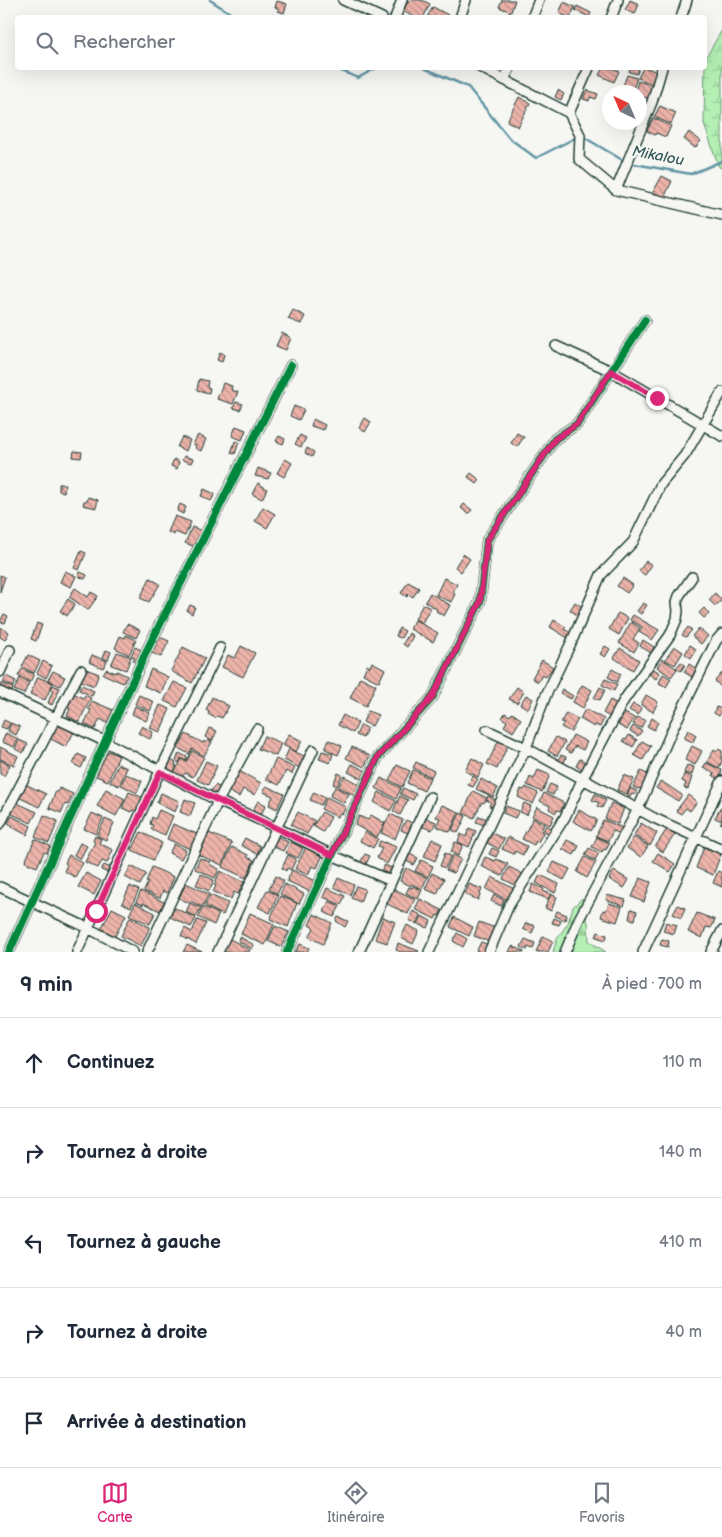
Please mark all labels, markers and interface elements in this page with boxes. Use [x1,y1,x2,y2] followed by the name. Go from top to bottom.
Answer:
[15,15,707,70] search box
[33,29,61,57] icon: search
[73,31,175,54] text: Rechercher
[602,85,647,130] north arrow
[630,142,686,170] water label: Mikalou
[646,387,669,410] route end
[85,900,108,923] route start
[20,972,73,997] text: 9 min
[602,975,702,994] text: À pied · 700 m
[20,1049,48,1077] icon: ahead
[67,1051,154,1074] text: Continuez
[663,1053,702,1072] text: 110 m
[20,1139,48,1167] icon: right
[67,1141,208,1164] text: Tournez à droite
[659,1143,702,1162] text: 140 m
[20,1229,48,1257] icon: left
[67,1231,221,1254] text: Tournez à gauche
[659,1233,702,1252] text: 410 m
[20,1319,48,1347] icon: right
[67,1321,208,1344] text: Tournez à droite
[665,1323,702,1342] text: 40 m
[20,1409,48,1437] icon: arrive
[67,1411,246,1434] text: Arrivée à destination
[97,1479,133,1526] tab: Carte
[327,1479,384,1526] tab: Itinéraire
[579,1479,625,1526] tab: Favoris

